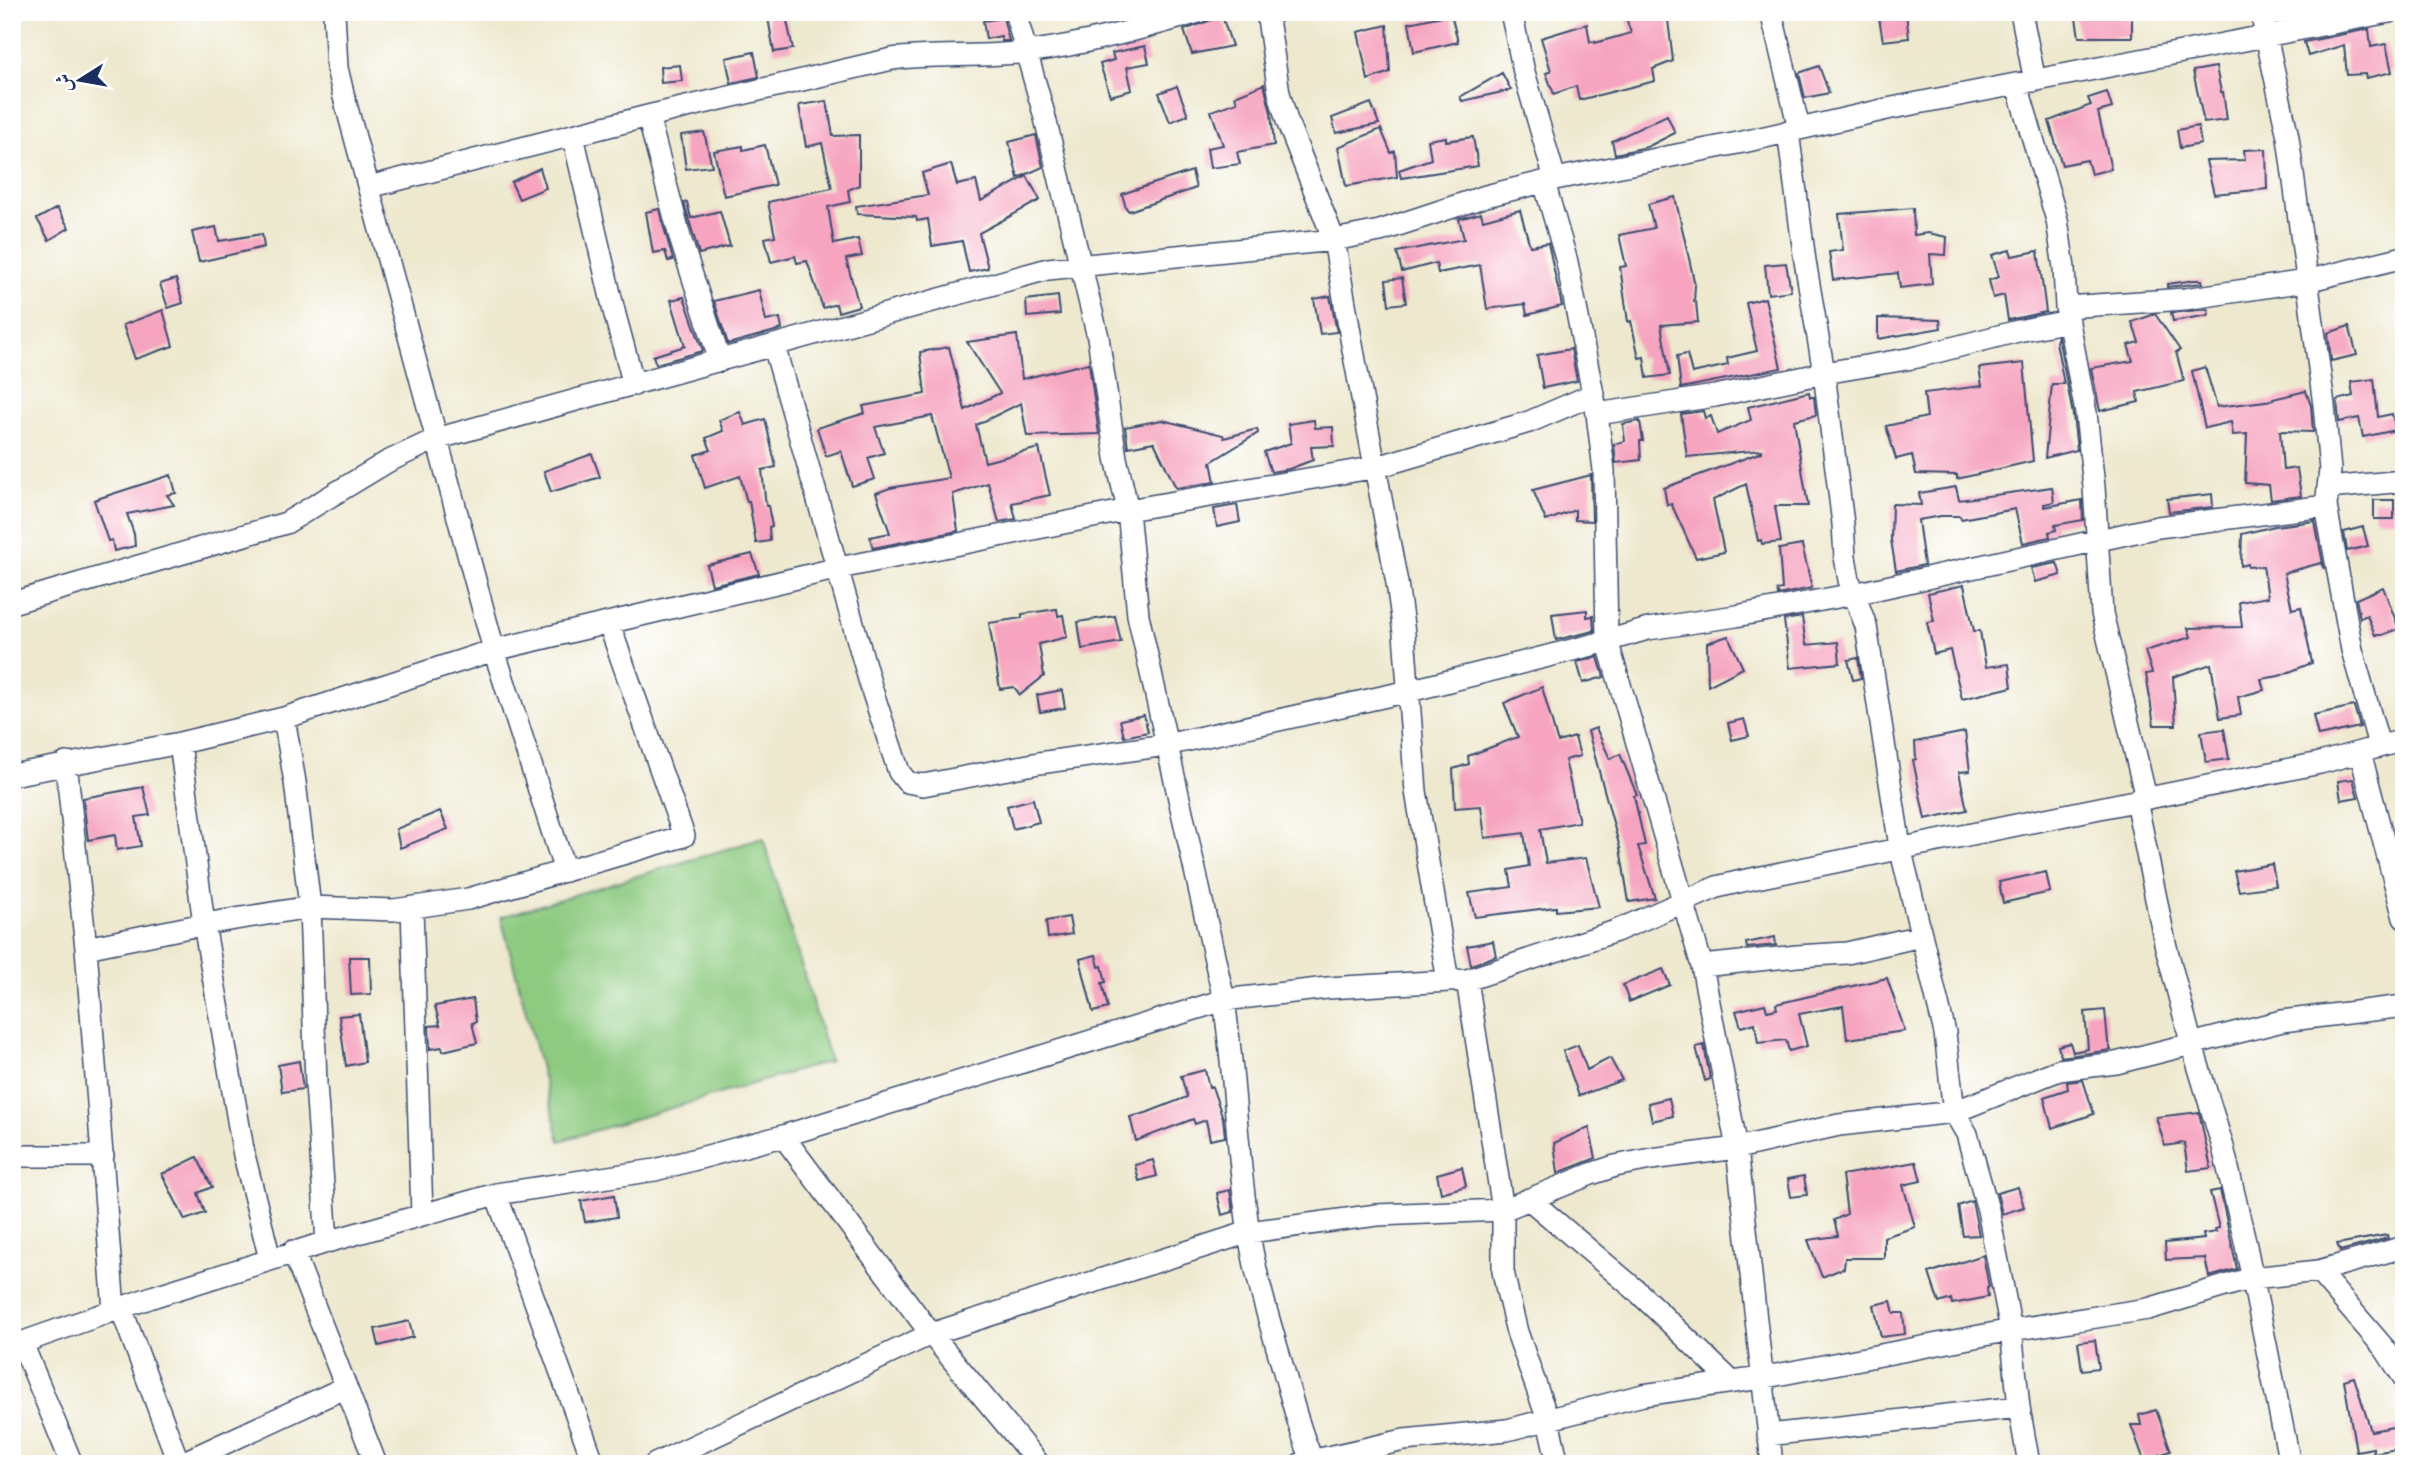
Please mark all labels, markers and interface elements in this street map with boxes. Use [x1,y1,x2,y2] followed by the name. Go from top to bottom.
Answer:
[46,46,116,116] north arrow
[55,72,77,94] text: ش

